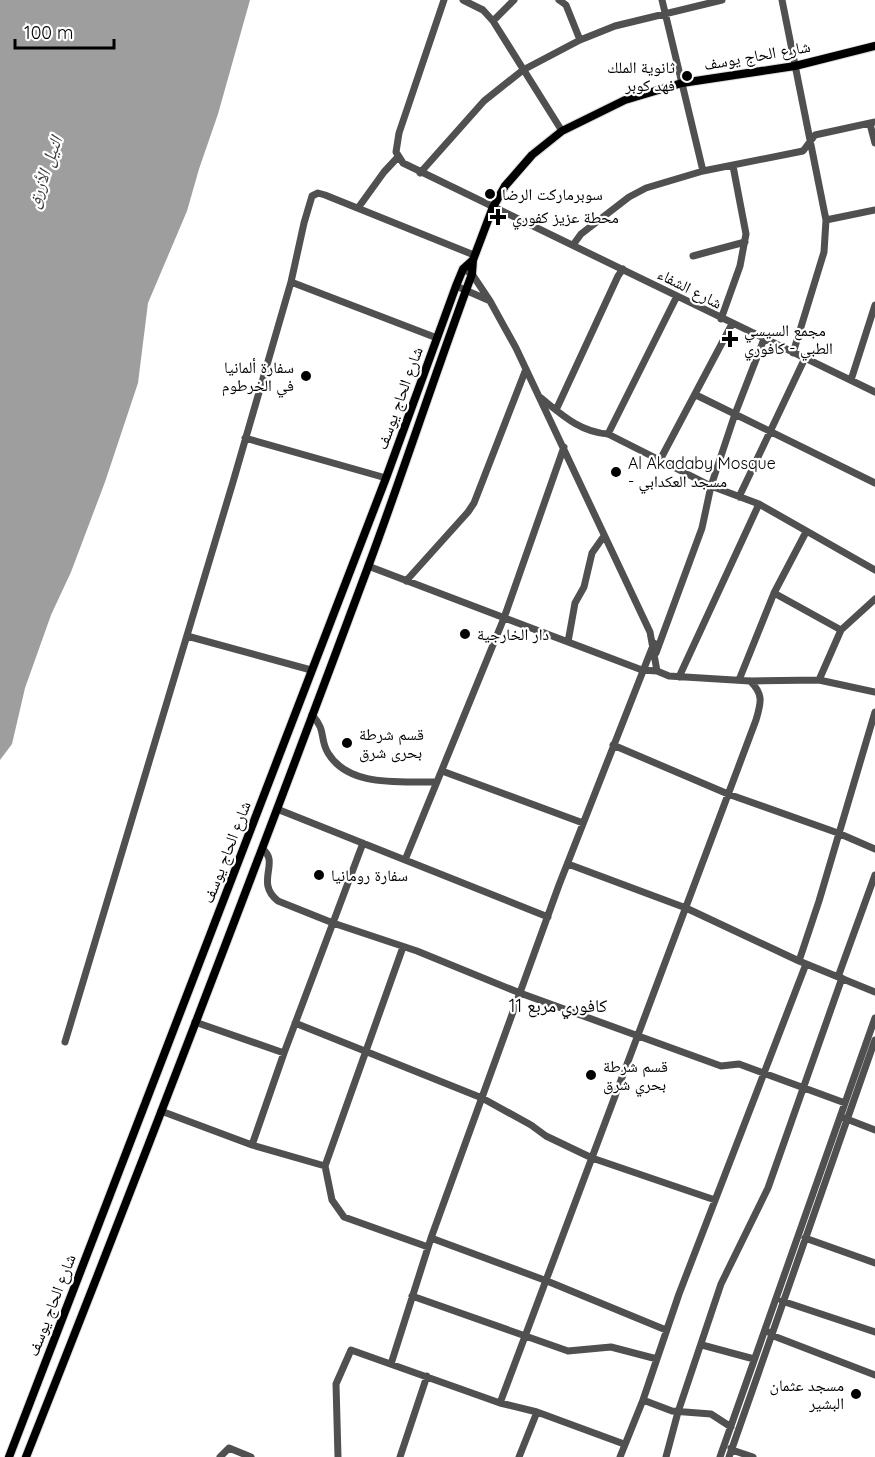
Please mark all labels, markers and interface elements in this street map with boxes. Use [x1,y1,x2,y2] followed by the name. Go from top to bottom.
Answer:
[15,12,114,50] scale bar
[24,21,73,44] text: 100 m
[702,36,812,75] street label: شارع الحاج يوسف
[607,57,676,95] place label: ثانوية الملك فهد كوبر
[680,69,694,83] marker: ثانوية الملك فهد كوبر
[21,131,68,211] water label: النيل الأزرق
[502,184,603,204] place label: سوبرماركت الرضا
[483,187,497,201] marker: سوبرماركت الرضا
[512,207,619,230] place label: محطة عزيز كفوري
[489,208,507,226] marker: محطة عزيز كفوري
[654,263,726,314] street label: شارع الشفاء
[744,320,833,361] place label: مجمع السيسي الطبي - كافوري
[721,330,739,348] marker: مجمع السيسي الطبي - كافوري
[371,344,428,452] street label: شارع الحاج يوسف
[222,357,294,398] place label: سفارة ألمانيا في الخرطوم
[299,369,313,383] marker: سفارة ألمانيا في الخرطوم
[628,453,776,494] place label: Al Akadaby Mosque - مسجد العكدابي
[609,465,623,479] marker: Al Akadaby Mosque - مسجد العكدابي
[477,624,549,644] place label: دار الخارجية
[458,627,472,641] marker: دار الخارجية
[359,724,424,763] place label: قسم شرطة بحرى شرق
[340,736,354,750] marker: قسم شرطة بحرى شرق
[197,798,256,906] street label: شارع الحاج يوسف
[331,865,408,885] place label: سفارة رومانيا
[312,868,326,882] marker: سفارة رومانيا
[509,994,608,1020] district label: كافوري مربع 11
[603,1056,668,1097] place label: قسم شرطة بحري شرق
[584,1068,598,1082] marker: قسم شرطة بحري شرق
[22,1251,81,1359] street label: شارع الحاج يوسف
[770,1375,844,1413] place label: مسجد عثمان البشير
[849,1387,863,1401] marker: مسجد عثمان البشير

